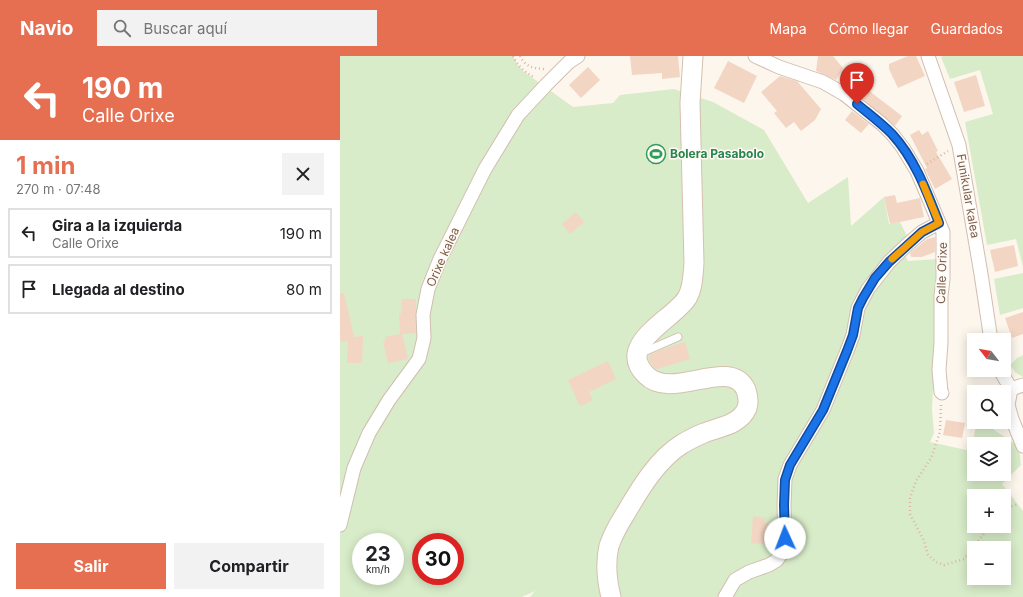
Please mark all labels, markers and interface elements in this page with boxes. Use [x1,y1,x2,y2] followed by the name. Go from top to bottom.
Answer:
[97,10,377,46] search box
[20,17,73,40] text: Navio
[111,17,133,39] icon: search
[143,19,227,38] text: Buscar aquí
[770,20,807,37] text: Mapa
[829,20,909,37] text: Cómo llegar
[931,20,1003,37] text: Guardados
[840,63,874,104] pin
[846,69,868,91] icon: arrive
[82,71,163,105] text: 190 m
[16,72,68,124] icon: left
[82,105,175,126] text: Calle Orixe
[645,143,667,165] sports icon: Bolera Pasabolo
[670,146,764,161] place label: Bolera Pasabolo
[16,151,75,180] text: 1 min
[282,153,324,195] button: close
[954,153,983,239] street label: Funikular kalea
[16,181,100,197] text: 270 m · 07:48
[52,216,182,235] text: Gira a la izquierda
[18,222,40,244] icon: left
[280,224,322,243] text: 190 m
[423,225,462,289] street label: Orixe kalea
[52,235,119,251] text: Calle Orixe
[933,242,950,304] street label: Calle Orixe
[18,278,40,300] icon: arrive
[52,280,185,299] text: Llegada al destino
[286,280,322,299] text: 80 m
[967,333,1011,377] north arrow
[967,333,1011,585] map controls
[967,385,1011,429] button: search
[967,437,1011,481] button: layers
[967,489,1011,533] button: +
[764,517,806,559] position arrow
[412,533,464,585] speed limit sign: 30
[967,541,1011,585] button: −
[365,542,391,566] text: 23
[16,543,166,589] button: Salir
[174,543,324,589] button: Compartir
[366,563,390,575] text: km/h

